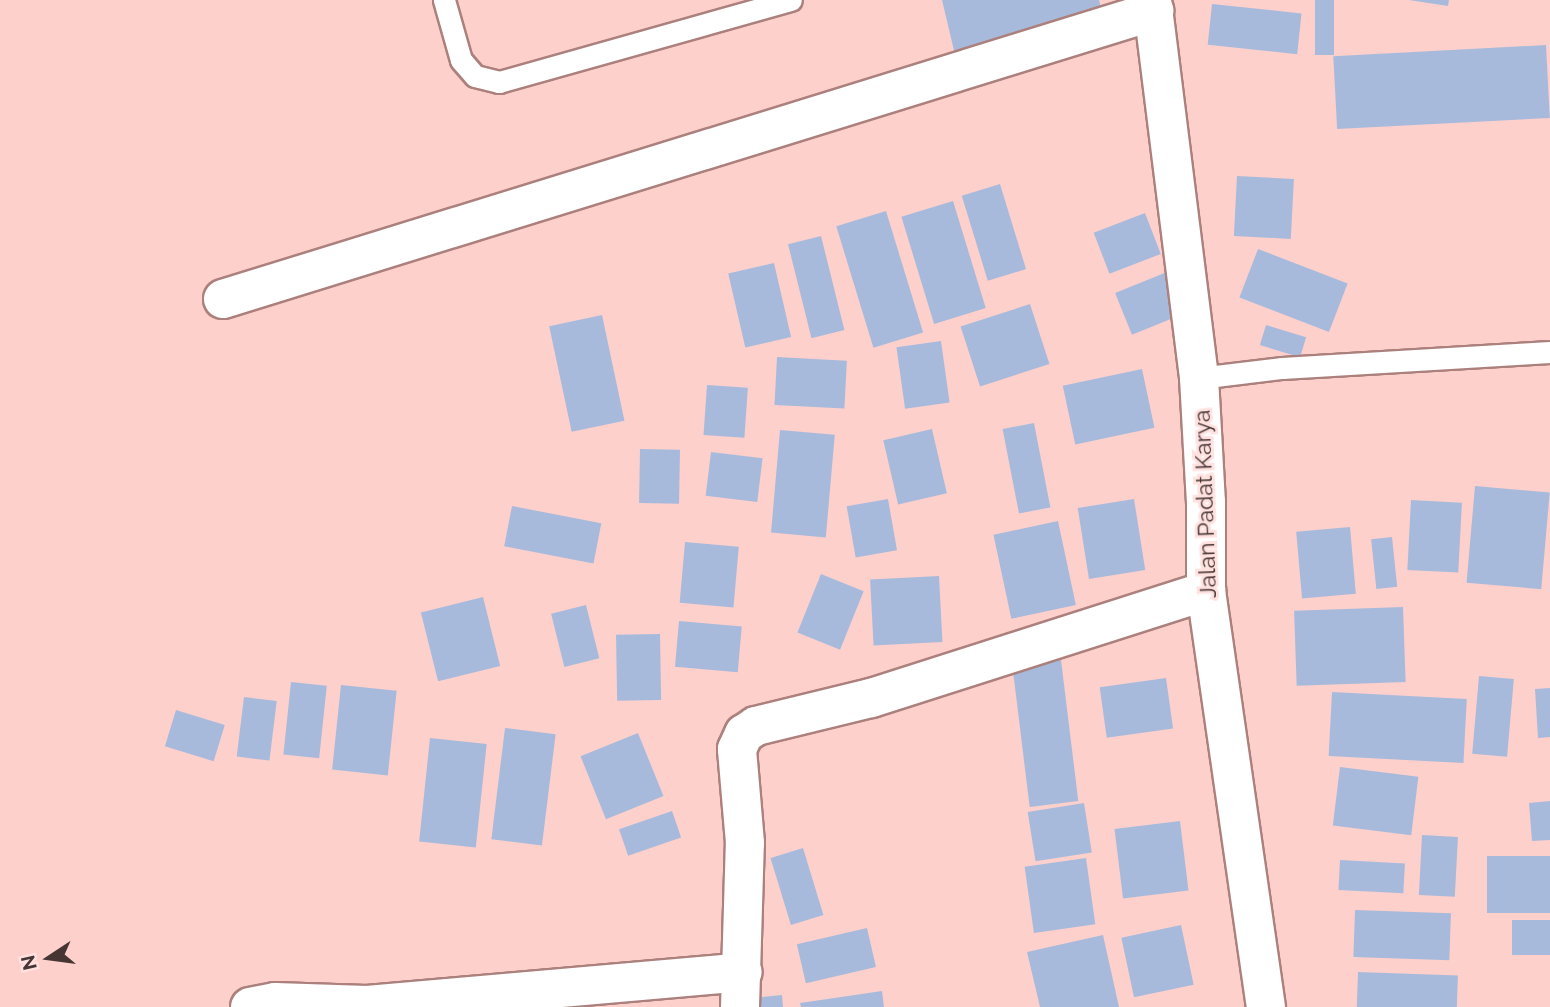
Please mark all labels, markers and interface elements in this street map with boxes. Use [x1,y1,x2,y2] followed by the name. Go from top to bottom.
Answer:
[1188,409,1222,599] street label: Jalan Padat Karya
[14,923,84,993] north arrow
[16,953,41,972] text: N

